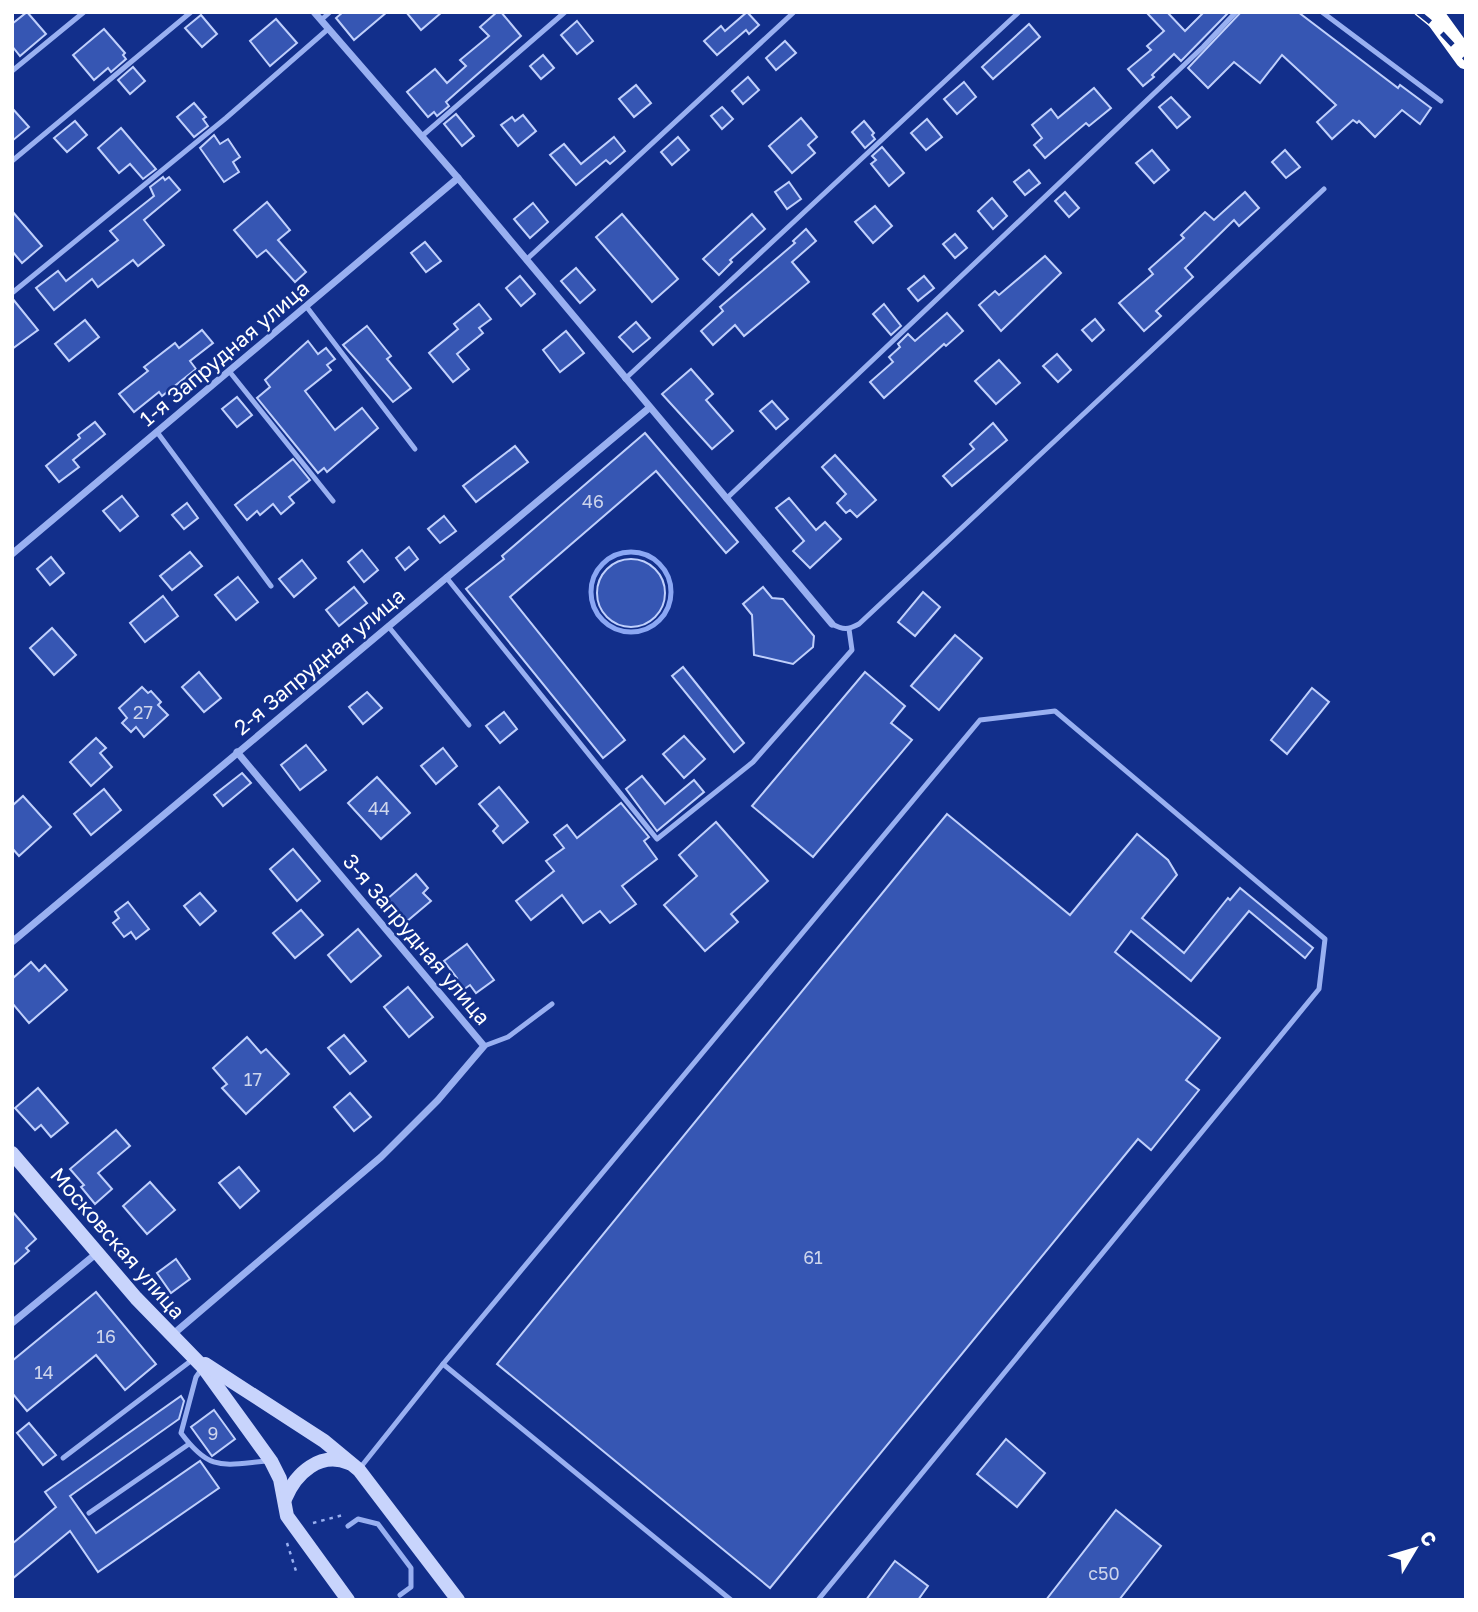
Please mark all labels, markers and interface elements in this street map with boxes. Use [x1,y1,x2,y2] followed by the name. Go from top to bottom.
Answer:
[134,275,314,431] street label: 1-я Запрудная улица
[582,490,604,512] house number: 46
[228,582,410,740] street label: 2-я Запрудная улица
[133,701,153,723] house number: 27
[368,797,390,819] house number: 44
[338,848,496,1030] street label: 3-я Запрудная улица
[244,1068,262,1090] house number: 17
[45,1162,191,1324] street label: Московская улица
[803,1246,823,1268] house number: 61
[96,1325,116,1347] house number: 16
[34,1361,54,1383] house number: 14
[208,1422,218,1444] house number: 9
[1380,1514,1450,1584] north arrow
[1416,1526,1442,1551] text: С
[1088,1562,1120,1584] house number: с50

